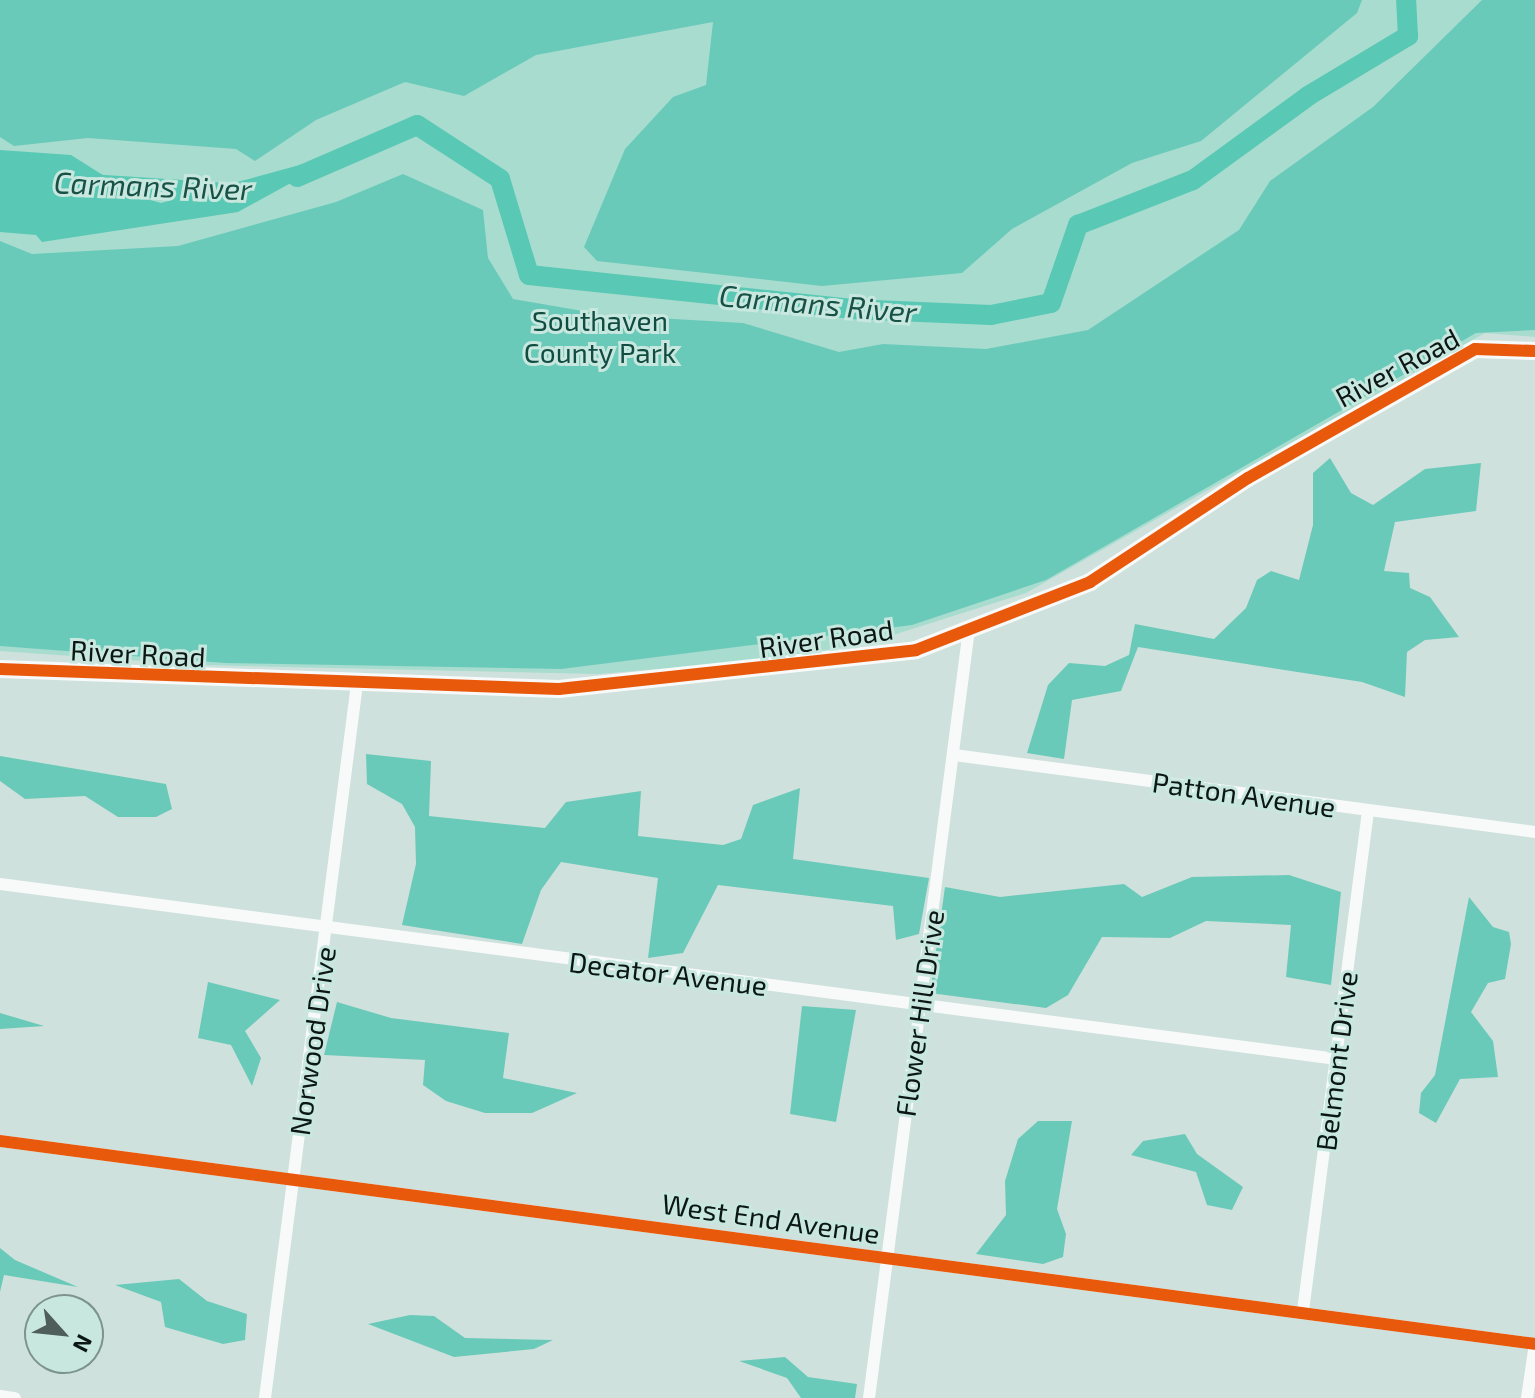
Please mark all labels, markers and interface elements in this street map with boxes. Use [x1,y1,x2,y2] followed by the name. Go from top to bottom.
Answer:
[53,164,253,206] water label: Carmans River
[718,276,918,330] water label: Carmans River
[523,303,677,369] park label: Southaven County Park
[1329,320,1465,414] street label: River Road
[756,612,896,664] street label: River Road
[69,633,207,673] street label: River Road
[1150,764,1338,824] street label: Patton Avenue
[888,907,950,1119] street label: Flower Hill Drive
[282,944,342,1138] street label: Norwood Drive
[566,944,770,1002] street label: Decator Avenue
[1308,969,1364,1153] street label: Belmont Drive
[660,1186,882,1250] street label: West End Avenue
[24,1294,104,1374] north arrow
[68,1331,99,1357] text: N

